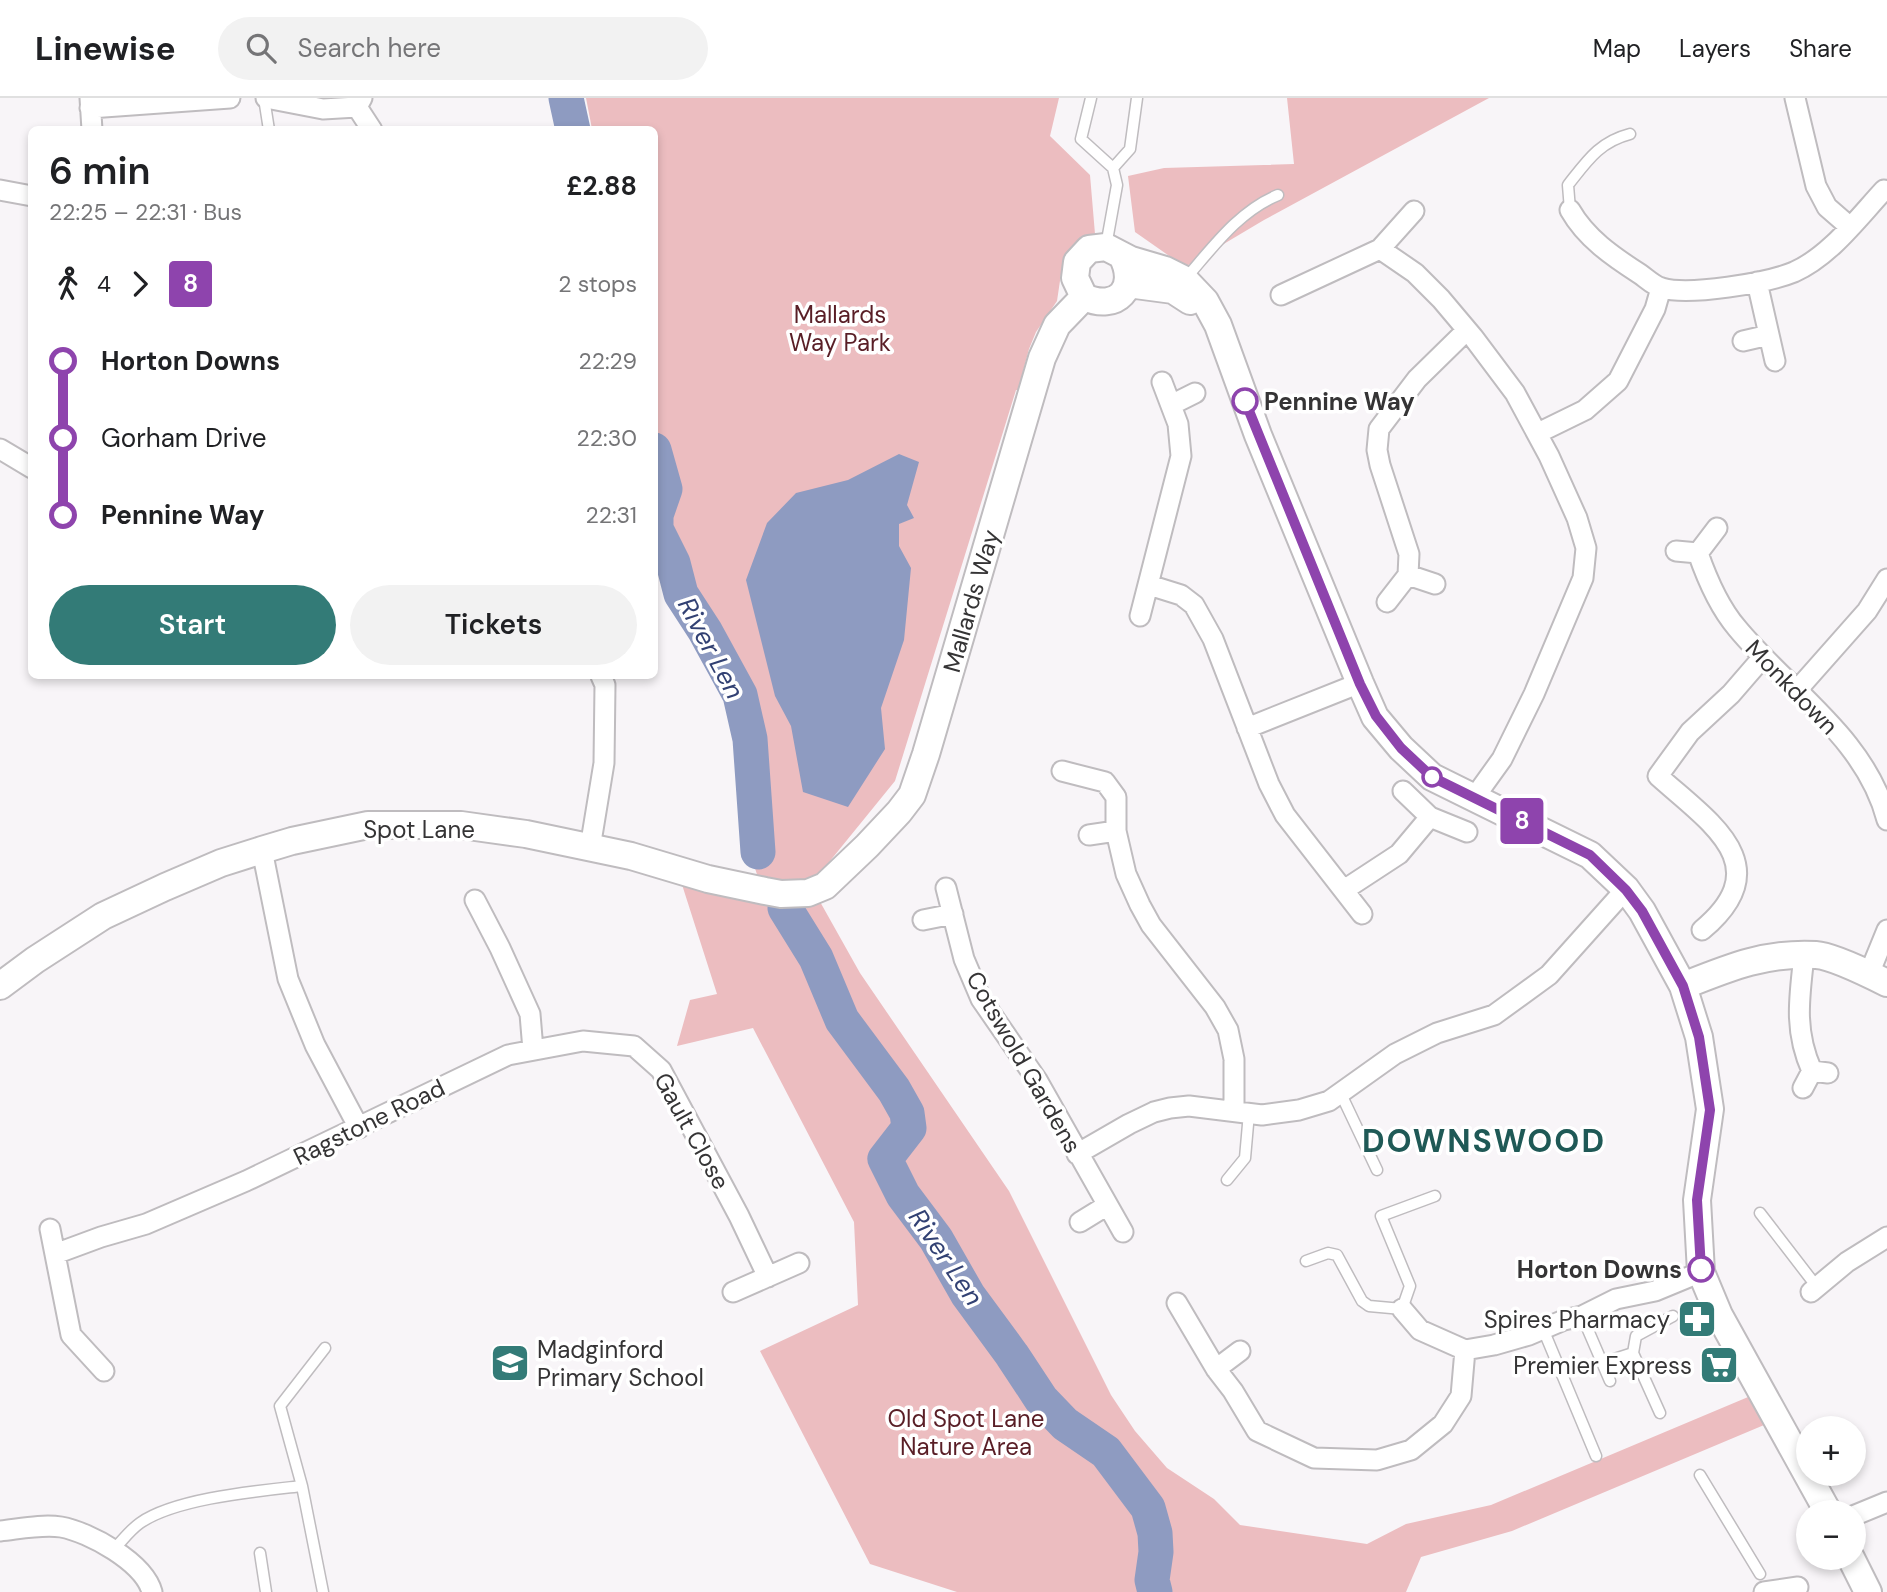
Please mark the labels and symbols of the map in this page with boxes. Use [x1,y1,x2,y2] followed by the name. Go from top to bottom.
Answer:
[789,299,891,358] park label: Mallards Way Park
[1264,386,1415,417] place label: Pennine Way
[1232,388,1258,414] marker: Pennine Way
[936,526,1006,676] street label: Mallards Way
[670,591,752,705] water label: River Len
[1739,633,1845,741] street label: Monkdown
[1422,767,1442,787] unlabelled marker
[1499,798,1545,844] line badge: 8
[363,814,475,845] street label: Spot Lane
[959,965,1089,1159] street label: Cotswold Gardens
[647,1067,737,1195] street label: Gault Close
[288,1072,450,1172] street label: Ragstone Road
[1362,1120,1606,1162] district label: DOWNSWOOD
[901,1202,991,1312] water label: River Len
[1517,1254,1682,1285] place label: Horton Downs
[1688,1256,1714,1282] marker: Horton Downs
[1676,1298,1718,1340] pharmacy icon: Spires Pharmacy
[1484,1304,1670,1335] place label: Spires Pharmacy
[537,1334,704,1393] place label: Madginford Primary School
[489,1342,531,1384] school or university icon: Madginford Primary School
[1698,1344,1740,1386] supermarket icon: Premier Express
[1513,1350,1692,1381] place label: Premier Express
[888,1403,1044,1462] park label: Old Spot Lane Nature Area

